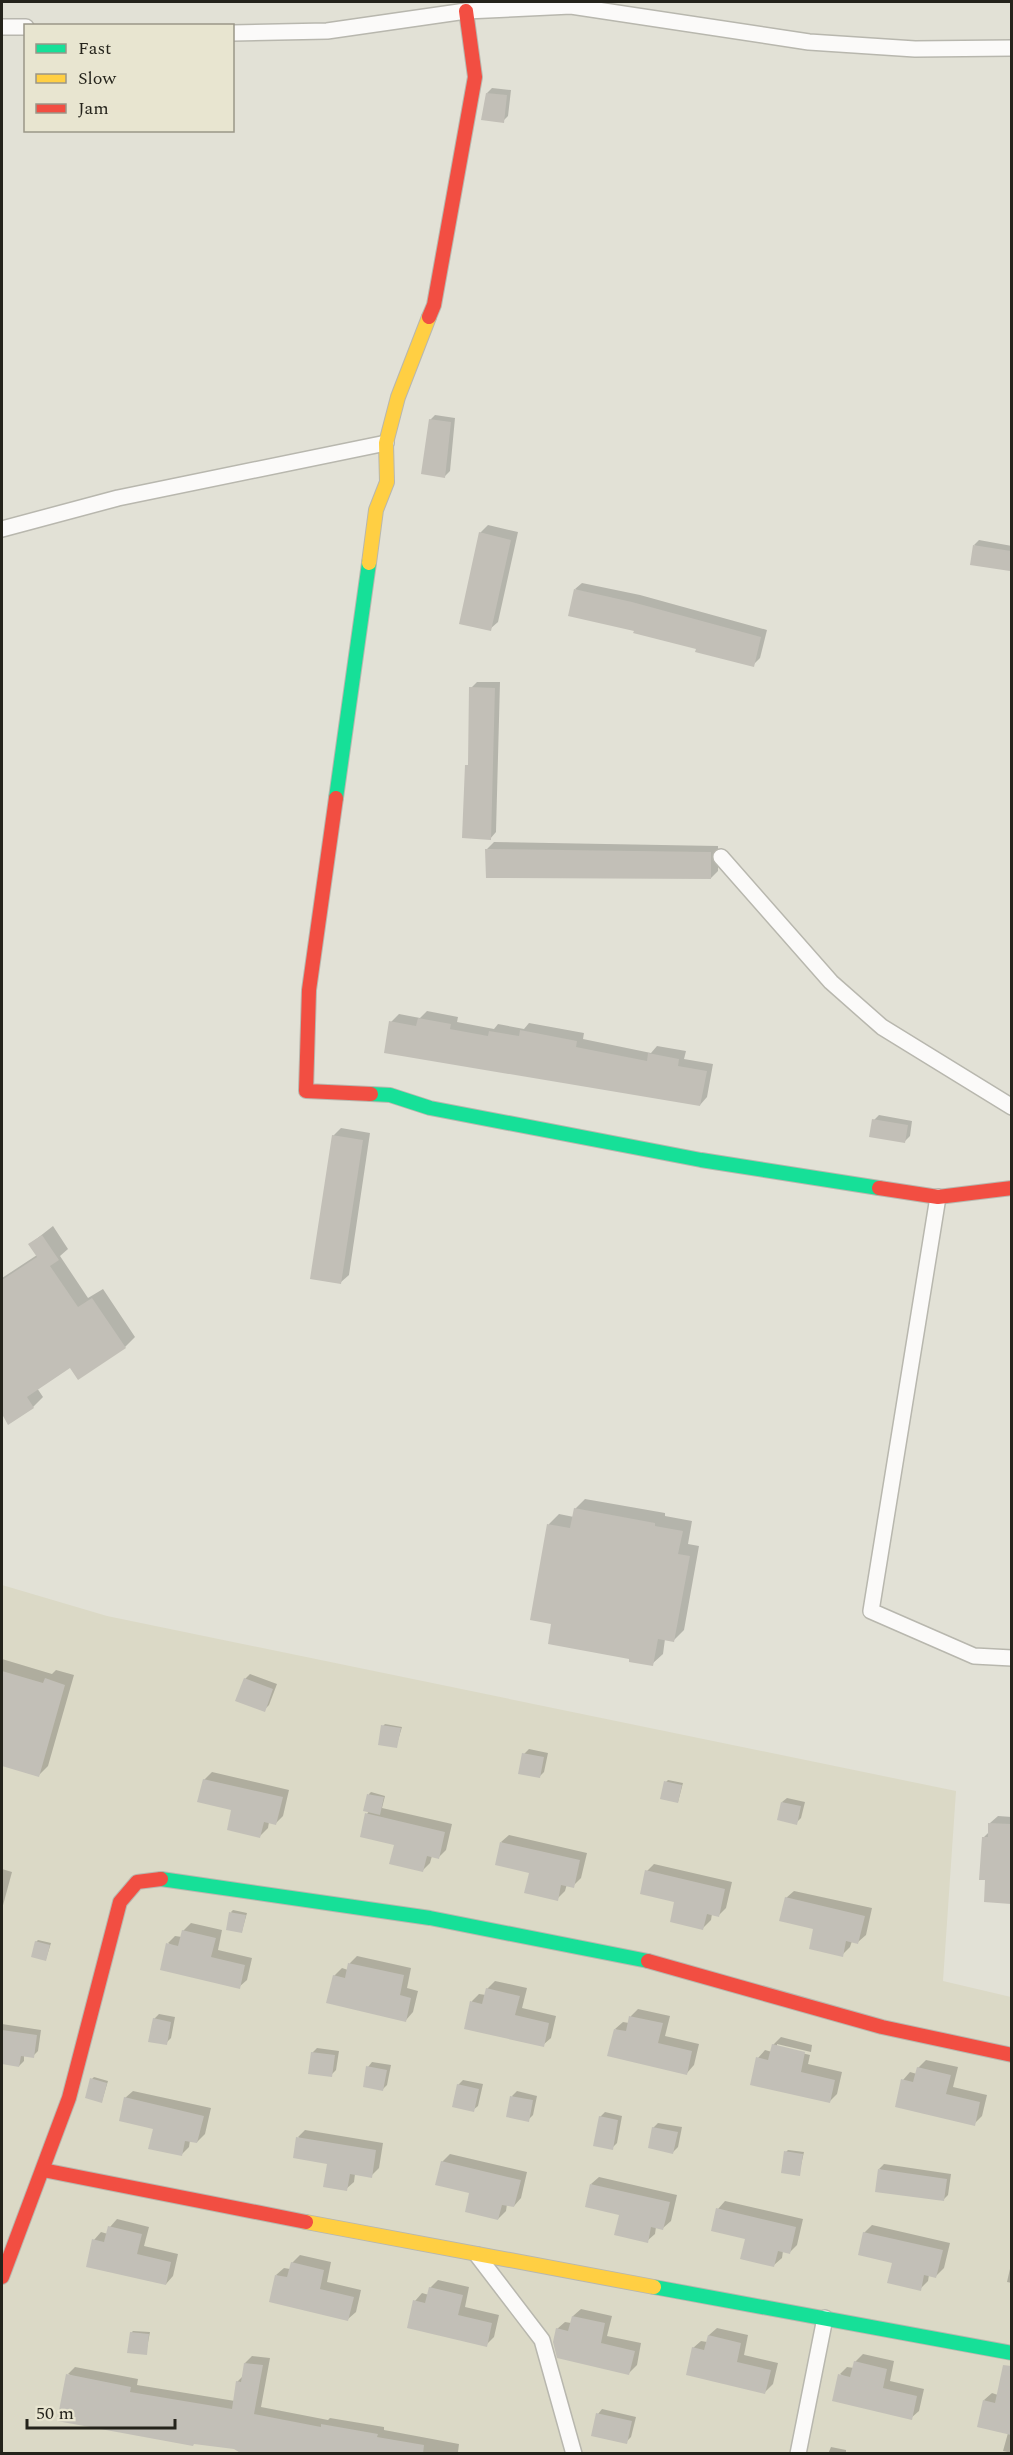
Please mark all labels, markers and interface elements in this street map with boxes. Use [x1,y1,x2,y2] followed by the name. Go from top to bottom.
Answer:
[24,24,234,132] legend
[78,35,111,62] text: Fast
[78,65,117,92] text: Slow
[78,95,109,122] text: Jam
[27,2392,176,2430] scale bar
[36,2400,74,2427] text: 50 m

